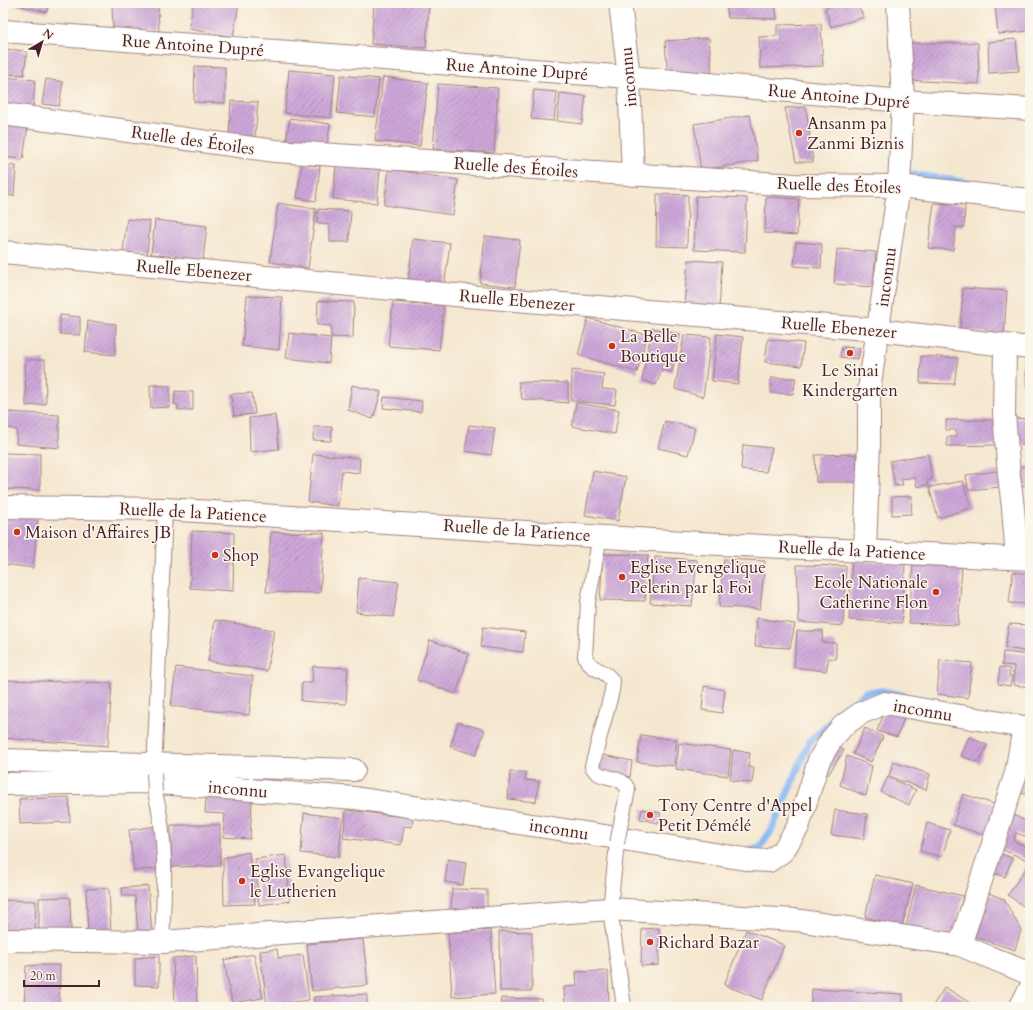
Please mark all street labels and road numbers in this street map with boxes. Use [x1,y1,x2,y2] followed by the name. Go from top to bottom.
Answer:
[121,29,265,62] street label: Rue Antoine Dupré
[614,46,643,108] street label: inconnu
[445,53,589,86] street label: Rue Antoine Dupré
[767,79,911,114] street label: Rue Antoine Dupré
[130,120,256,161] street label: Ruelle des Étoiles
[453,152,579,183] street label: Ruelle des Étoiles
[776,172,902,199] street label: Ruelle des Étoiles
[871,246,902,308] street label: inconnu
[135,254,254,287] street label: Ruelle Ebenezer
[458,284,577,317] street label: Ruelle Ebenezer
[780,311,899,344] street label: Ruelle Ebenezer
[119,497,267,528] street label: Ruelle de la Patience
[442,514,591,547] street label: Ruelle de la Patience
[778,535,926,566] street label: Ruelle de la Patience
[891,694,954,727] street label: inconnu
[207,775,269,804] street label: inconnu
[527,813,590,846] street label: inconnu

